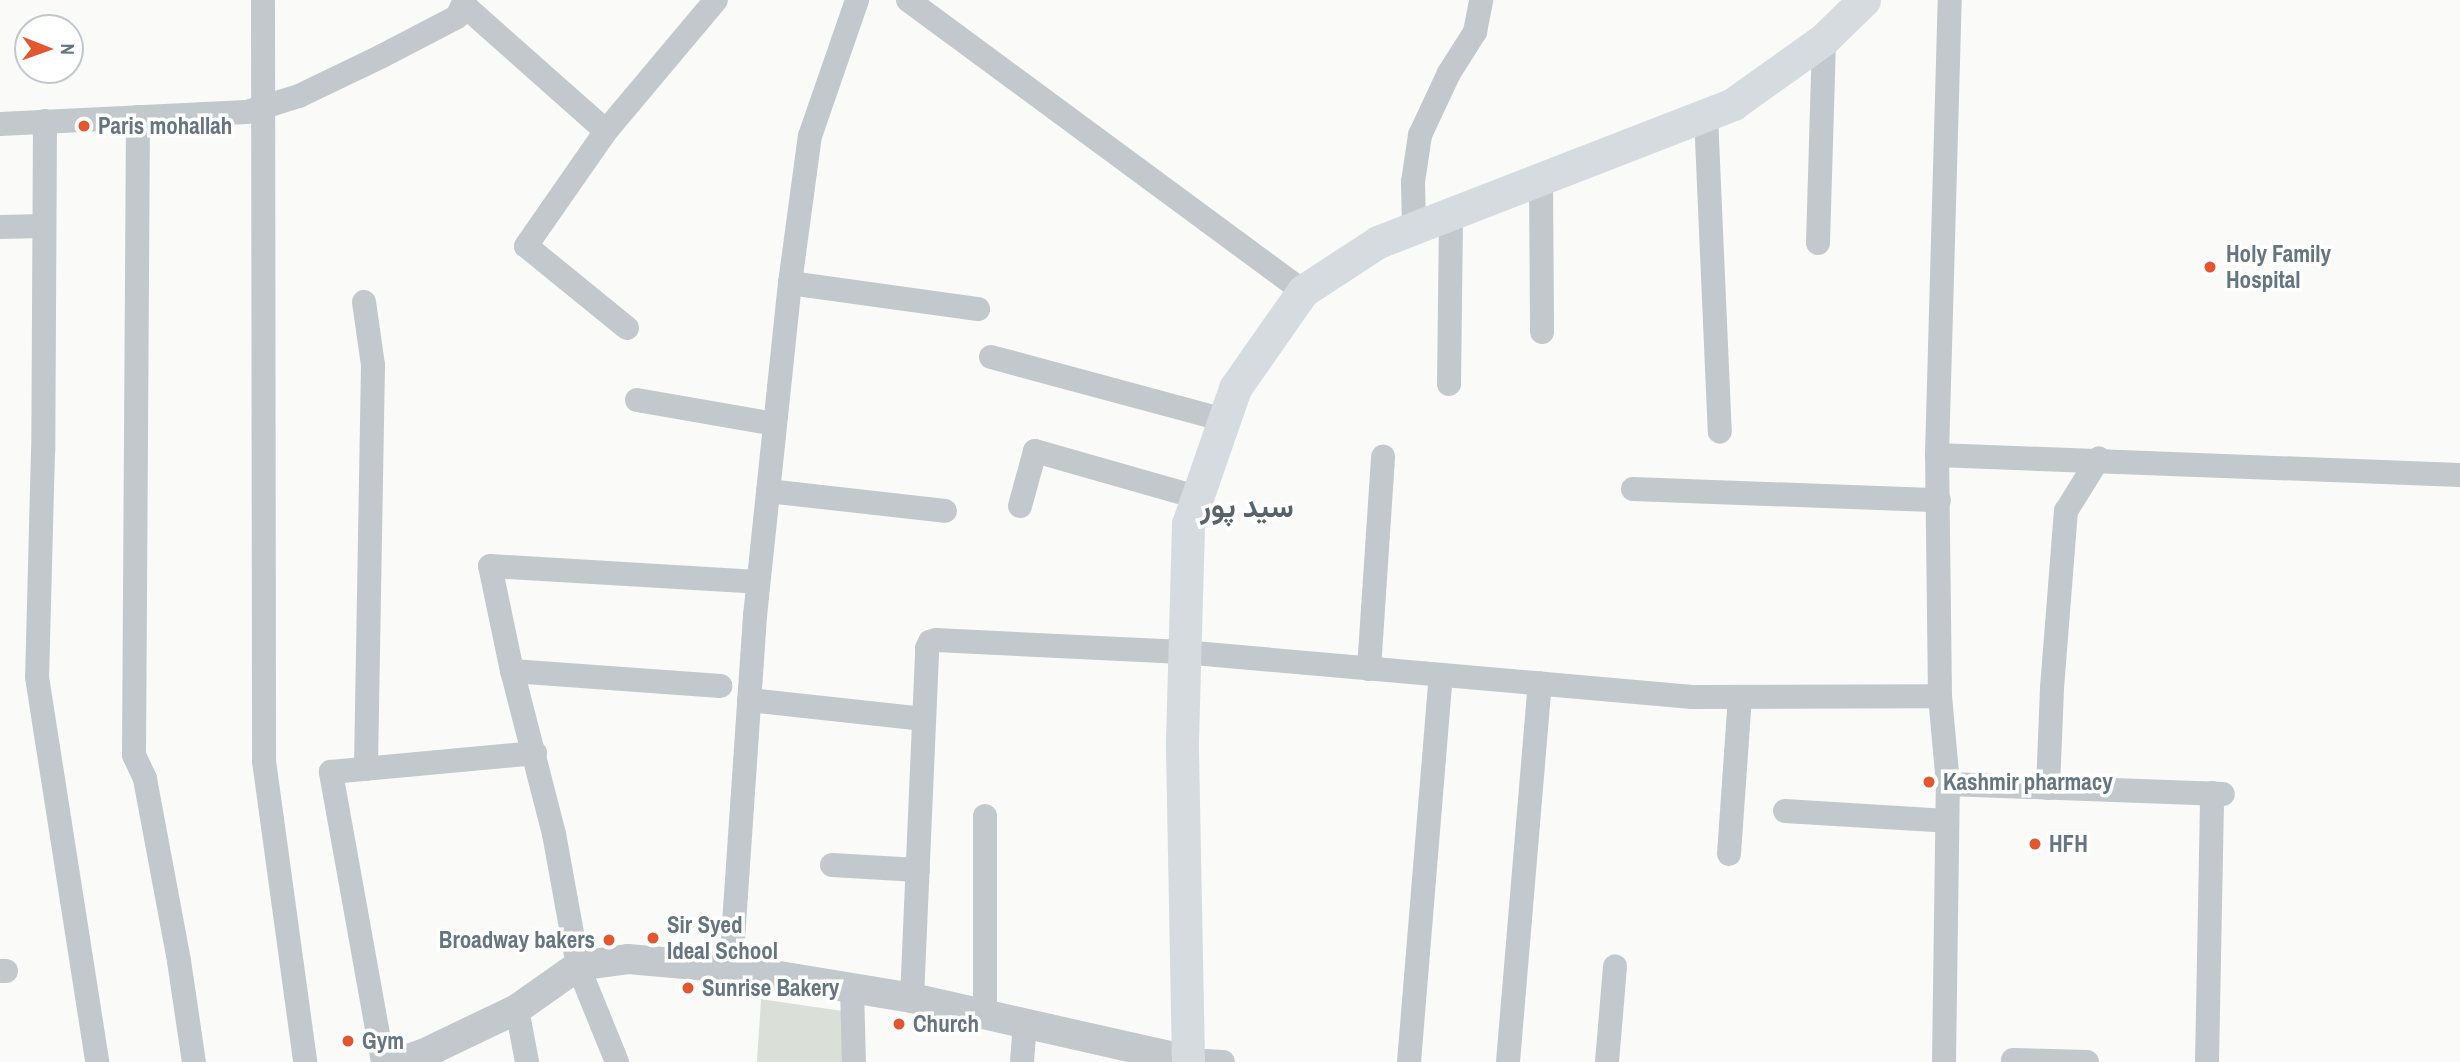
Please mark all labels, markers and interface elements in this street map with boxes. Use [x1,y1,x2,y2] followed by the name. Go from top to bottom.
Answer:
[14,14,84,84] north arrow
[55,43,81,55] text: N
[98,112,232,140] place label: Paris mohallah
[76,118,92,134] marker: Paris mohallah
[2226,240,2331,294] place label: Holy Family Hospital
[2200,257,2220,277] marker: Holy Family Hospital
[1200,488,1294,524] district label: سید پور
[1943,768,2113,796] place label: Kashmir pharmacy
[1921,774,1937,790] marker: Kashmir pharmacy
[2049,830,2088,858] place label: HFH
[2027,836,2043,852] marker: HFH
[667,911,778,965] place label: Sir Syed Ideal School
[439,926,595,954] place label: Broadway bakers
[645,930,661,946] marker: Sir Syed Ideal School
[601,932,617,948] marker: Broadway bakers
[702,974,839,1002] place label: Sunrise Bakery
[680,980,696,996] marker: Sunrise Bakery
[913,1010,979,1038] place label: Church
[891,1016,907,1032] marker: Church
[362,1027,404,1055] place label: Gym
[340,1033,356,1049] marker: Gym

